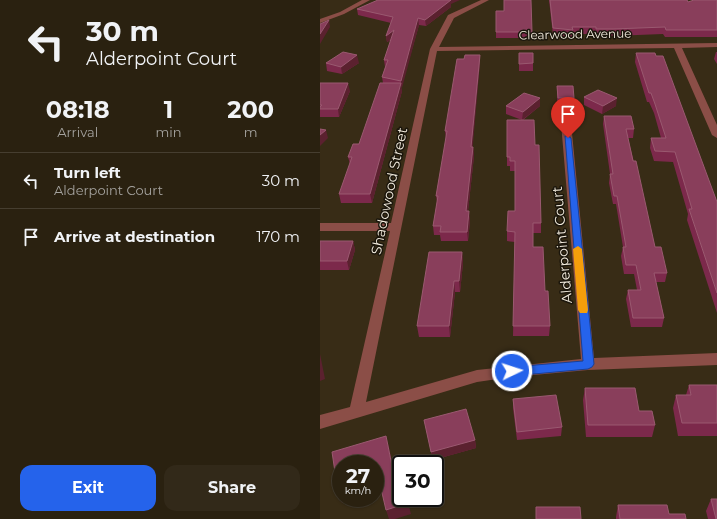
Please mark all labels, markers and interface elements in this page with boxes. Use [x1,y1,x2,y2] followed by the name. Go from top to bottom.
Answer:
[86,14,159,48] text: 30 m
[20,16,72,68] icon: left
[518,26,632,42] street label: Clearwood Avenue
[86,48,237,70] text: Alderpoint Court
[46,95,110,124] text: 08:18
[164,95,173,124] text: 1
[227,95,274,124] text: 200
[551,97,585,138] pin
[557,103,579,125] icon: arrive
[57,124,98,140] text: Arrival
[155,124,181,140] text: min
[244,124,258,140] text: m
[367,125,411,256] street label: Shadowood Street
[54,163,121,182] text: Turn left
[20,170,42,192] icon: left
[262,171,300,190] text: 30 m
[54,182,163,198] text: Alderpoint Court
[548,185,576,304] street label: Alderpoint Court
[20,226,42,248] icon: arrive
[54,227,215,246] text: Arrive at destination
[256,227,300,246] text: 170 m
[491,350,533,392] position arrow
[392,455,444,507] speed limit sign: 30
[346,464,370,488] text: 27
[20,465,156,511] button: Exit
[164,465,300,511] button: Share
[345,484,371,497] text: km/h

